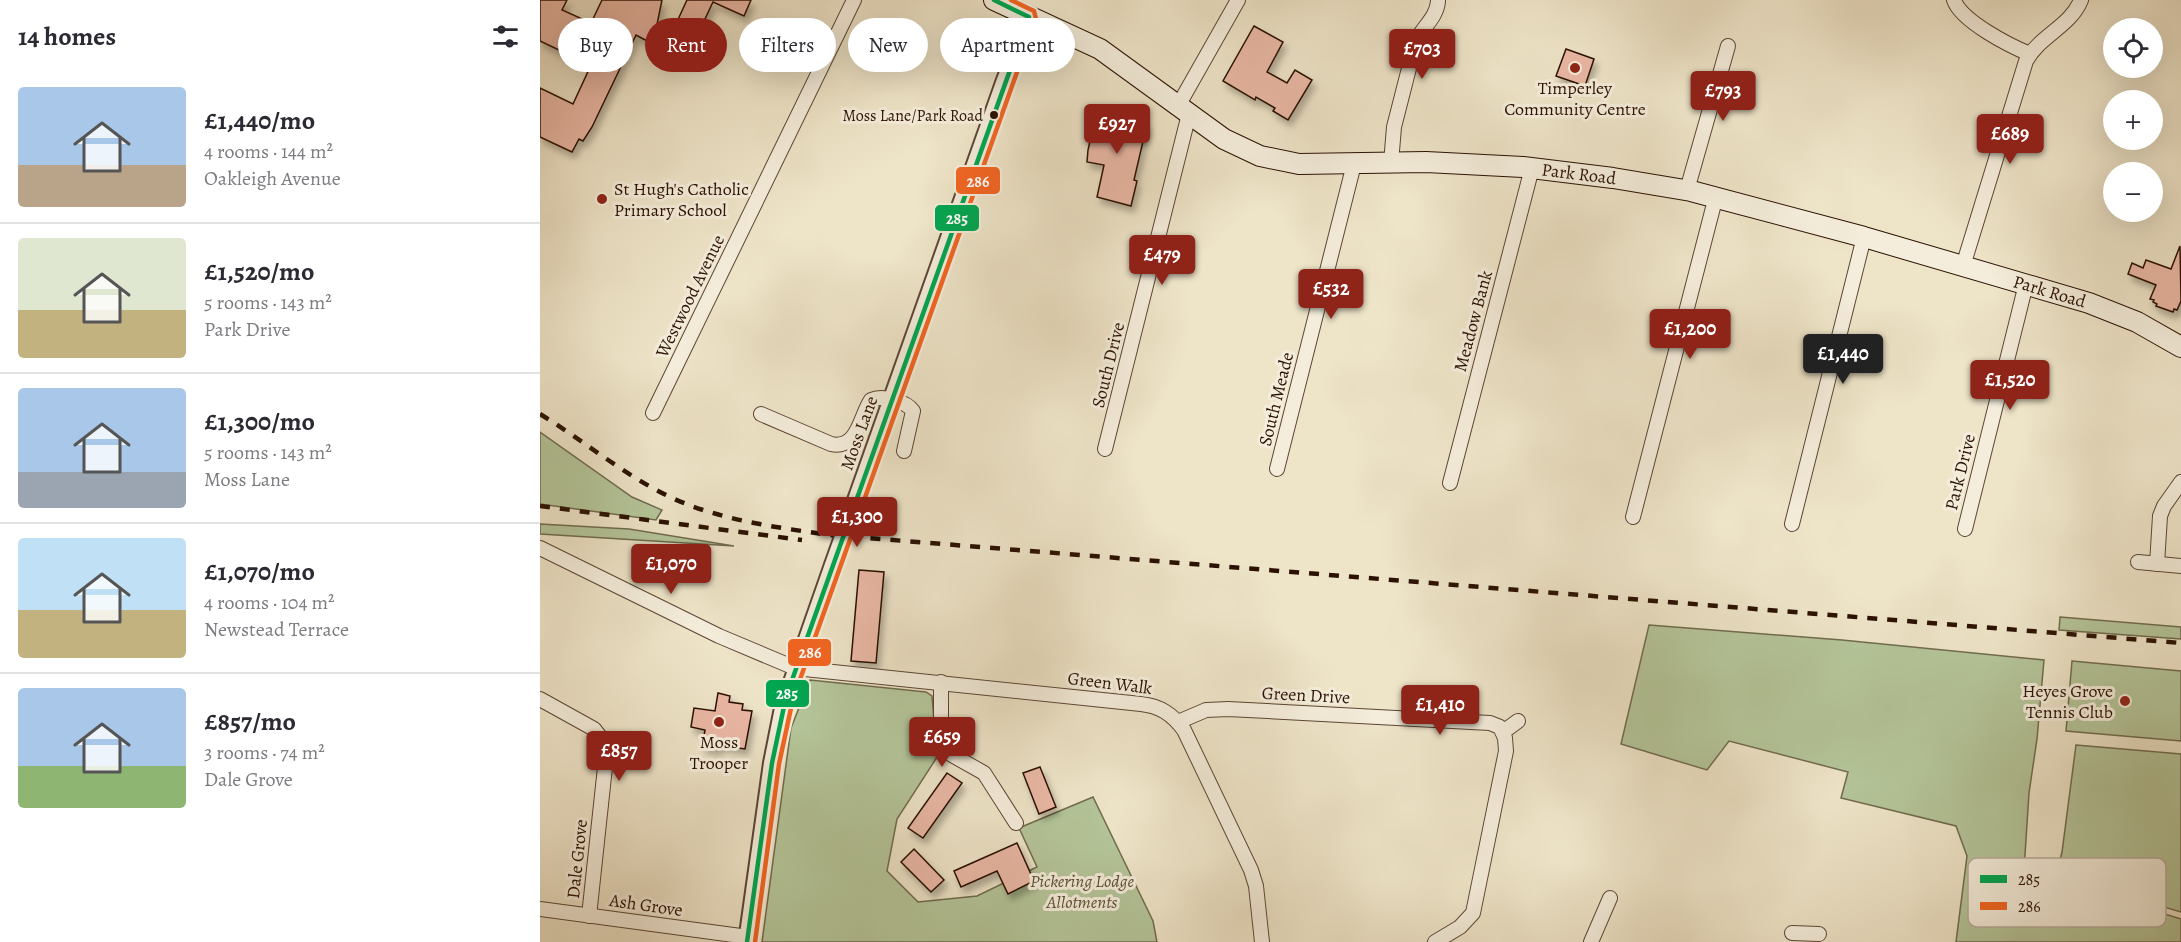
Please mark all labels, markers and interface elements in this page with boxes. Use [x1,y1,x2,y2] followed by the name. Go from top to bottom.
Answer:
[558,18,633,72] chip: Buy
[645,18,727,72] chip: Rent
[739,18,836,72] chip: Filters
[848,18,928,72] chip: New
[940,18,1075,72] chip: Apartment
[2103,18,2163,222] map controls
[2103,18,2163,78] button: locate
[18,19,116,54] text: 14 homes
[489,20,522,53] icon: filters
[1386,29,1458,80] pin: £703
[1403,35,1441,62] text: £703
[1568,61,1582,75] marker: Timperley Community Centre
[1687,71,1759,122] pin: £793
[1504,76,1646,121] place label: Timperley Community Centre
[1705,77,1741,104] text: £793
[2103,90,2163,150] button: +
[204,103,315,138] text: £1,440/mo
[1081,104,1153,155] pin: £927
[842,105,983,127] place label: Moss Lane/Park Road
[988,109,1000,121] marker: Moss Lane/Park Road
[1098,110,1136,137] text: £927
[66,111,138,183] icon: home
[1974,114,2046,165] pin: £689
[1991,120,2029,147] text: £689
[204,138,333,165] text: 4 rooms · 144 m²
[1540,157,1618,190] street label: Park Road
[2103,162,2163,222] button: −
[204,165,341,192] text: Oakleigh Avenue
[955,166,1001,195] line badge: 286
[967,171,990,193] text: 286
[614,177,749,222] place label: St Hugh's Catholic Primary School
[595,192,609,206] marker: St Hugh's Catholic Primary School
[934,204,980,232] line badge: 285
[946,208,968,230] text: 285
[649,231,730,362] street label: Westwood Avenue
[1126,235,1198,286] pin: £479
[1143,241,1181,268] text: £479
[204,254,314,289] text: £1,520/mo
[66,262,138,334] icon: home
[1448,268,1498,374] street label: Meadow Bank
[1295,269,1367,320] pin: £532
[2010,269,2089,314] street label: Park Road
[1312,275,1350,302] text: £532
[204,289,332,316] text: 5 rooms · 143 m²
[1641,309,1739,360] pin: £1,200
[1664,315,1716,342] text: £1,200
[204,316,290,343] text: Park Drive
[1086,320,1130,410] street label: South Drive
[1794,334,1892,385] pin: £1,440
[1817,340,1869,367] text: £1,440
[1253,349,1299,449] street label: South Meade
[1961,360,2059,411] pin: £1,520
[1984,366,2036,393] text: £1,520
[834,393,884,473] street label: Moss Lane
[204,404,315,439] text: £1,300/mo
[66,412,138,484] icon: home
[1939,431,1981,513] street label: Park Drive
[204,439,332,466] text: 5 rooms · 143 m²
[204,466,290,493] text: Moss Lane
[808,497,906,548] pin: £1,300
[831,503,883,530] text: £1,300
[622,544,720,595] pin: £1,070
[645,550,697,577] text: £1,070
[204,554,315,589] text: £1,070/mo
[66,562,138,634] icon: home
[204,589,335,616] text: 4 rooms · 104 m²
[204,616,349,643] text: Newstead Terrace
[787,638,832,667] line badge: 286
[799,642,822,664] text: 286
[1066,666,1154,700] street label: Green Walk
[765,679,810,708] line badge: 285
[2022,679,2113,724] place label: Heyes Grove Tennis Club
[1261,681,1351,709] street label: Green Drive
[776,683,798,705] text: 285
[1391,685,1489,736] pin: £1,410
[1415,691,1465,718] text: £1,410
[2118,694,2132,708] marker: Heyes Grove Tennis Club
[204,704,296,739] text: £857/mo
[66,712,138,784] icon: home
[712,715,726,729] marker: Moss Trooper
[906,717,978,768] pin: £659
[923,723,961,750] text: £659
[690,730,748,775] place label: Moss Trooper
[583,731,655,782] pin: £857
[600,737,638,764] text: £857
[204,739,325,766] text: 3 rooms · 74 m²
[204,766,293,793] text: Dale Grove
[561,818,593,900] street label: Dale Grove
[1968,858,2166,927] legend
[1030,869,1135,914] park label: Pickering Lodge Allotments
[2018,869,2040,891] text: 285
[607,888,684,922] street label: Ash Grove
[2018,896,2041,918] text: 286

